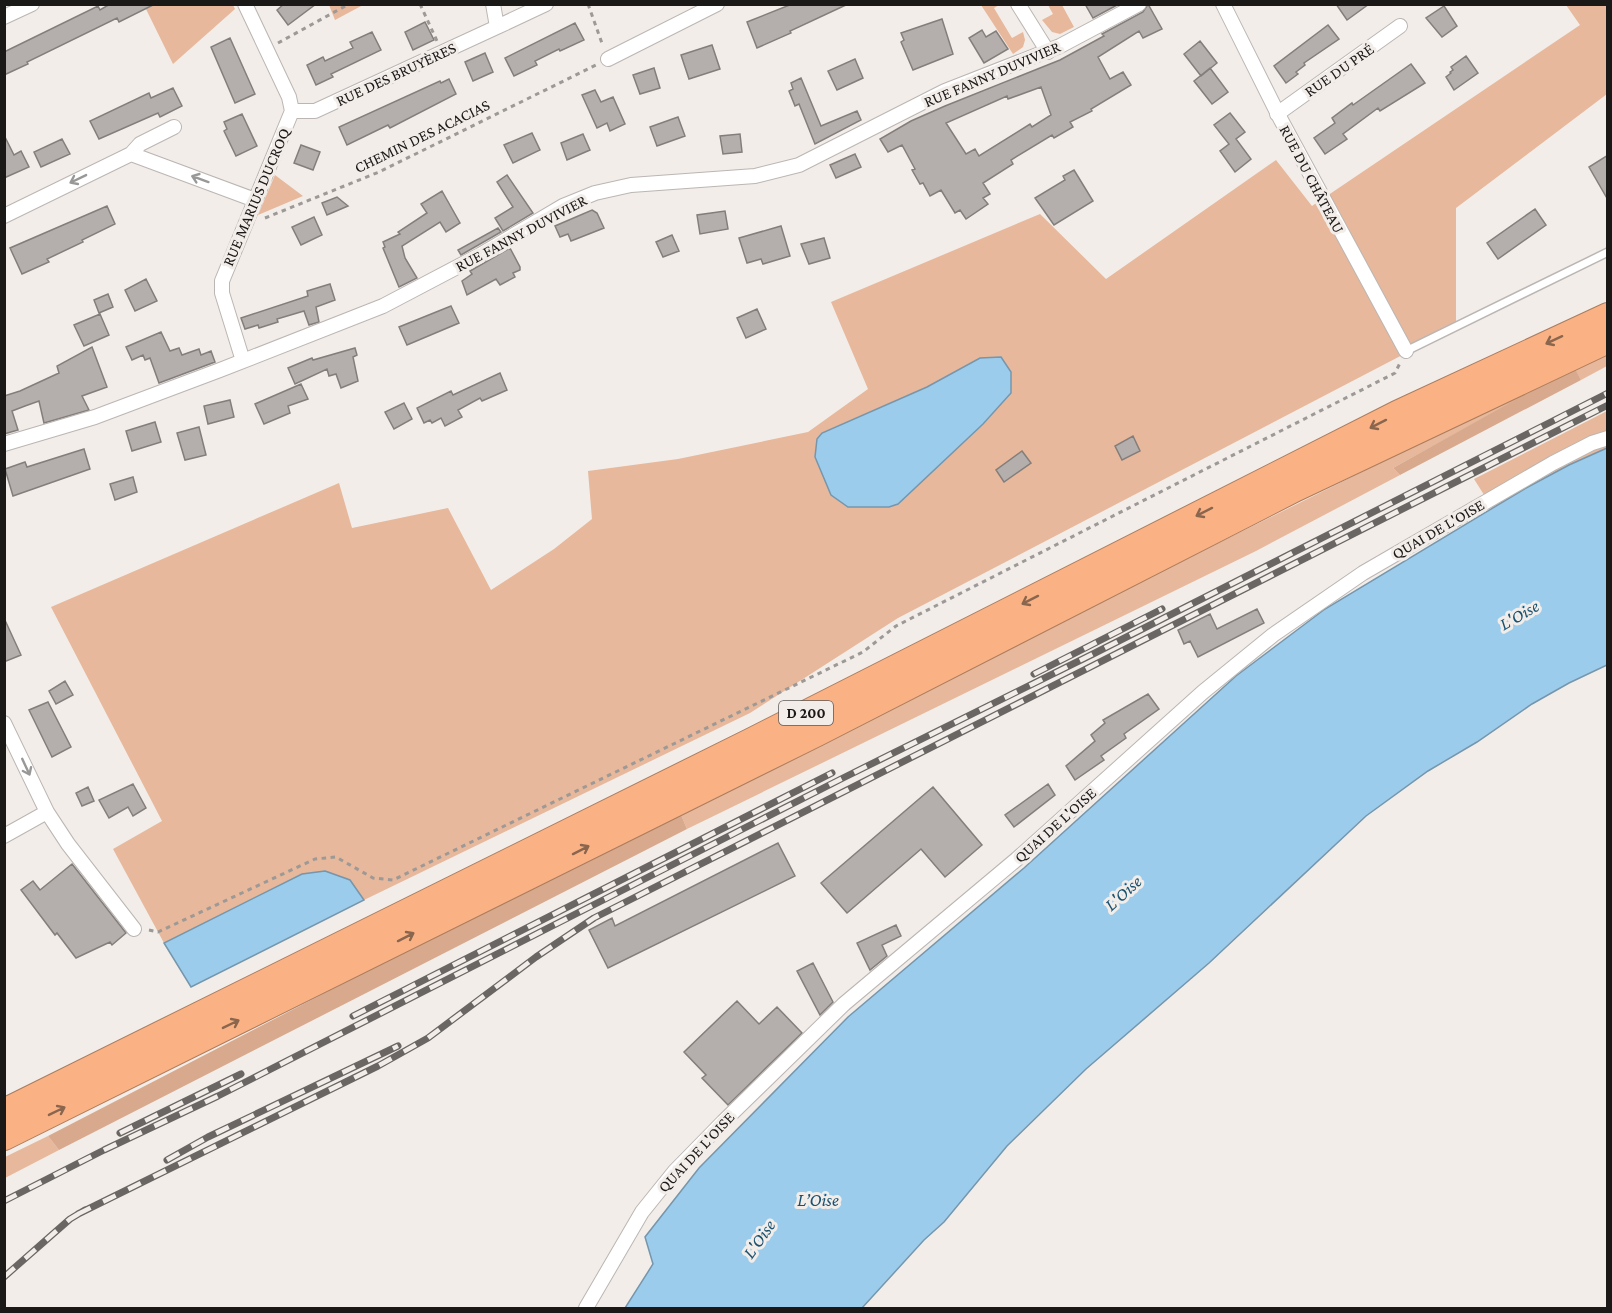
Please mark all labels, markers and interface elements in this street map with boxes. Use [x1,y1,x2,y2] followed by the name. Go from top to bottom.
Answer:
[921,38,1063,110] street label: RUE FANNY DUVIVIER
[333,39,459,109] street label: RUE DES BRUYÈRES
[1301,40,1377,100] street label: RUE DU PRÉ
[352,96,492,176] street label: CHEMIN DES ACACIAS
[1276,122,1348,236] street label: RUE DU CHÂTEAU
[219,124,293,269] street label: RUE MARIUS DUCROQ
[191,173,210,184] one-way arrow
[70,174,88,186] one-way arrow
[452,191,590,275] street label: RUE FANNY DUVIVIER
[1546,335,1564,347] one-way arrow
[1370,419,1388,430] one-way arrow
[1389,496,1487,562] street label: QUAI DE L'OISE
[1196,507,1214,518] one-way arrow
[1022,595,1040,606] one-way arrow
[1496,596,1542,634] water label: L'Oise
[779,701,833,725] road number: D 200
[20,758,32,776] one-way arrow
[1011,784,1099,866] street label: QUAI DE L'OISE
[571,844,589,855] one-way arrow
[1101,871,1146,915] water label: L'Oise
[397,931,414,943] one-way arrow
[222,1018,240,1029] one-way arrow
[47,1104,65,1116] one-way arrow
[654,1108,738,1196] street label: QUAI DE L'OISE
[797,1190,839,1210] water label: L’Oise
[739,1216,779,1262] water label: L'Oise

